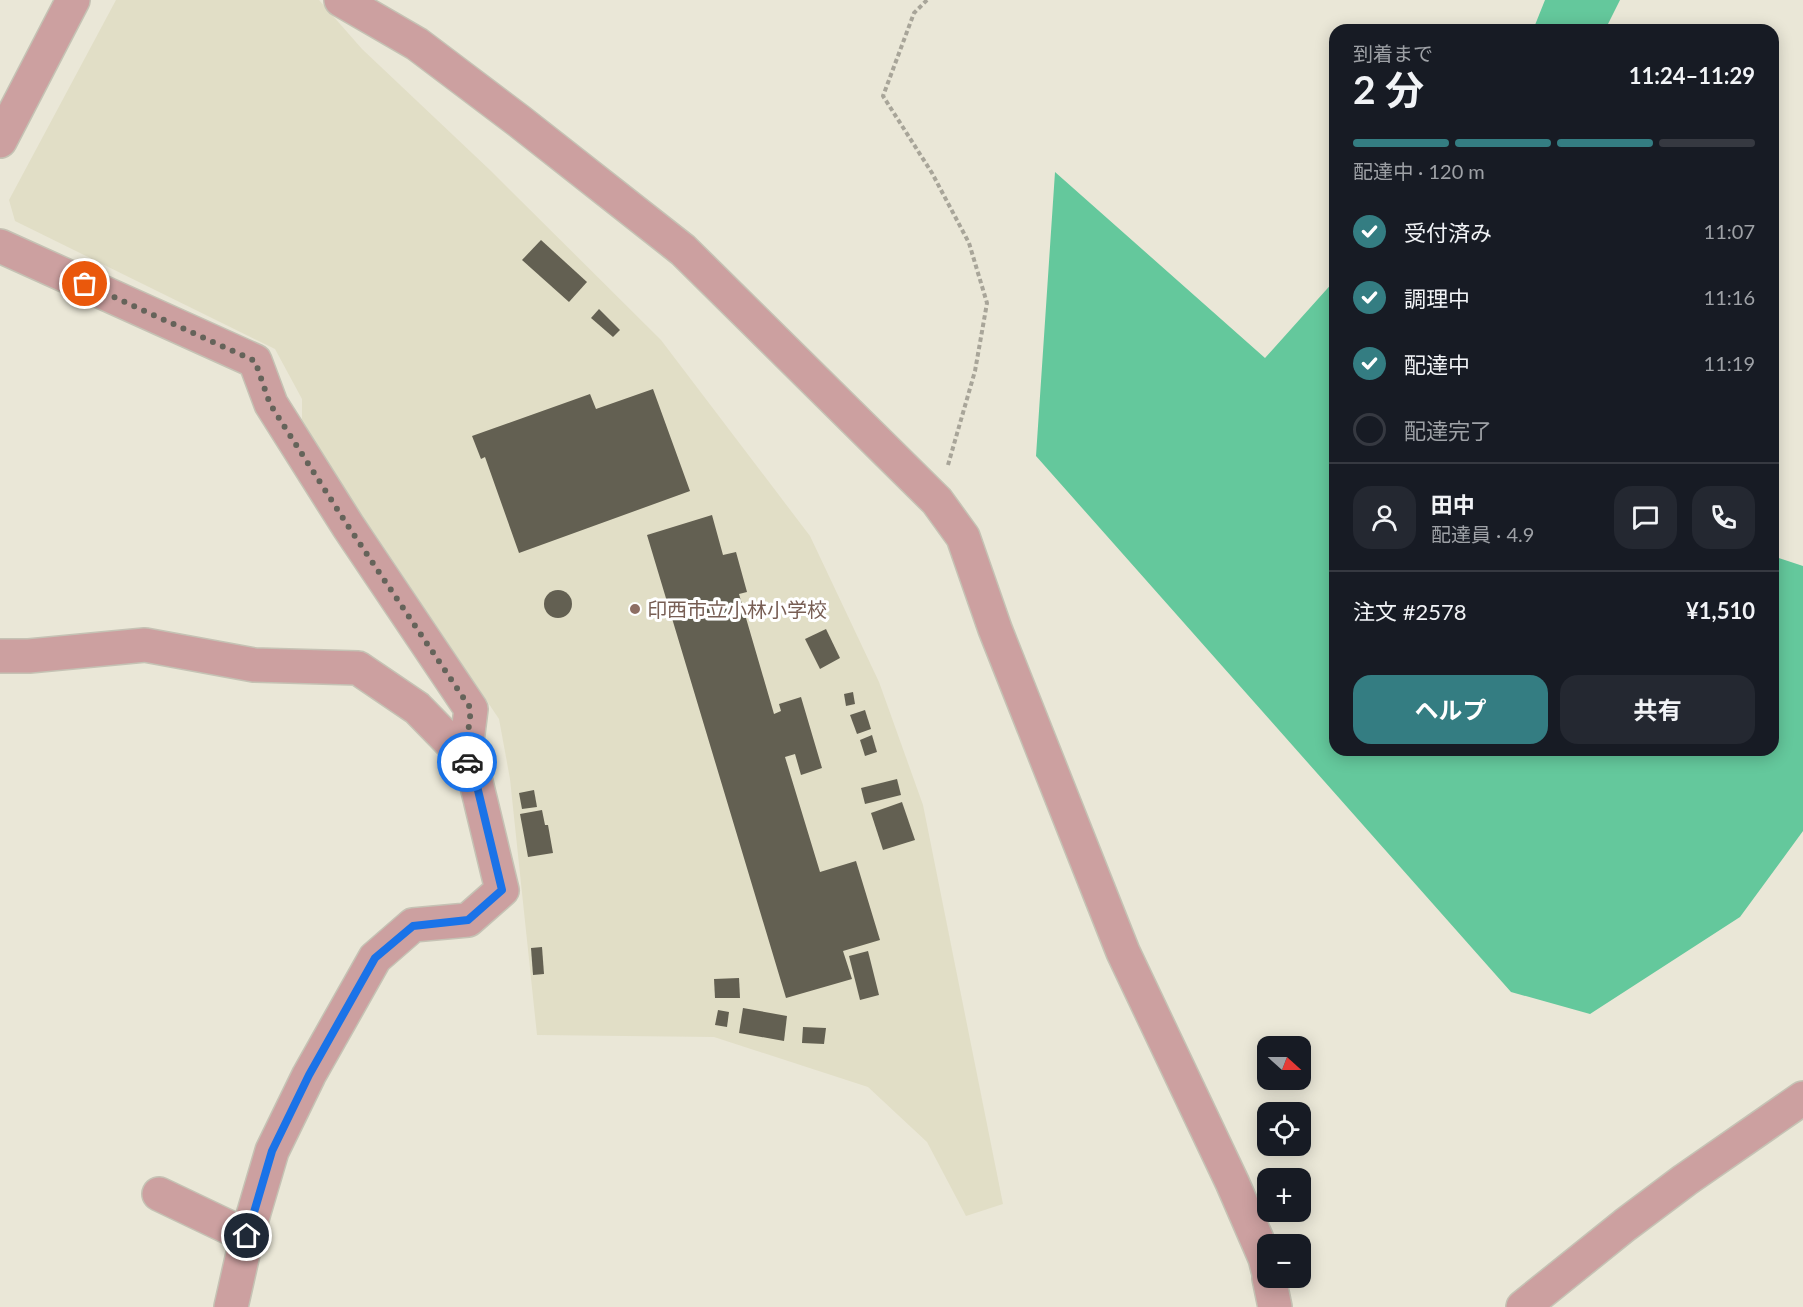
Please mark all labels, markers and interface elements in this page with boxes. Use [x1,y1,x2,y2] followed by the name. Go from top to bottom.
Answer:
[1353,41,1433,65] text: 到着まで
[1629,62,1755,89] text: 11:24–11:29
[1353,66,1424,112] text: 2 分
[1353,159,1485,183] text: 配達中 · 120 m
[1353,215,1386,248] icon: check
[1404,219,1492,246] text: 受付済み
[1704,219,1755,243] text: 11:07
[59,258,110,309] pin
[68,267,101,300] icon: bag
[1353,281,1386,314] icon: check
[1404,285,1470,312] text: 調理中
[1704,285,1755,309] text: 11:16
[1353,347,1386,380] icon: check
[1404,351,1470,378] text: 配達中
[1704,351,1755,375] text: 11:19
[1404,417,1492,444] text: 配達完了
[1353,486,1416,549] button: person
[1614,486,1677,549] button: chat
[1692,486,1755,549] button: phone
[1431,491,1475,518] text: 田中
[1431,522,1534,546] text: 配達員 · 4.9
[647,597,827,621] place label: 印西市立小林小学校
[1686,597,1755,624] text: ¥1,510
[1353,598,1466,625] text: 注文 #2578
[628,602,642,616] marker: 印西市立小林小学校
[1353,675,1548,744] button: ヘルプ
[1560,675,1755,744] button: 共有
[437,732,497,792] courier
[451,746,484,779] icon: car
[1257,1036,1311,1090] north arrow
[1257,1036,1311,1288] map controls
[1257,1102,1311,1156] button: locate
[1257,1168,1311,1222] button: +
[221,1210,272,1261] pin
[230,1219,263,1252] icon: home
[1257,1234,1311,1288] button: −

